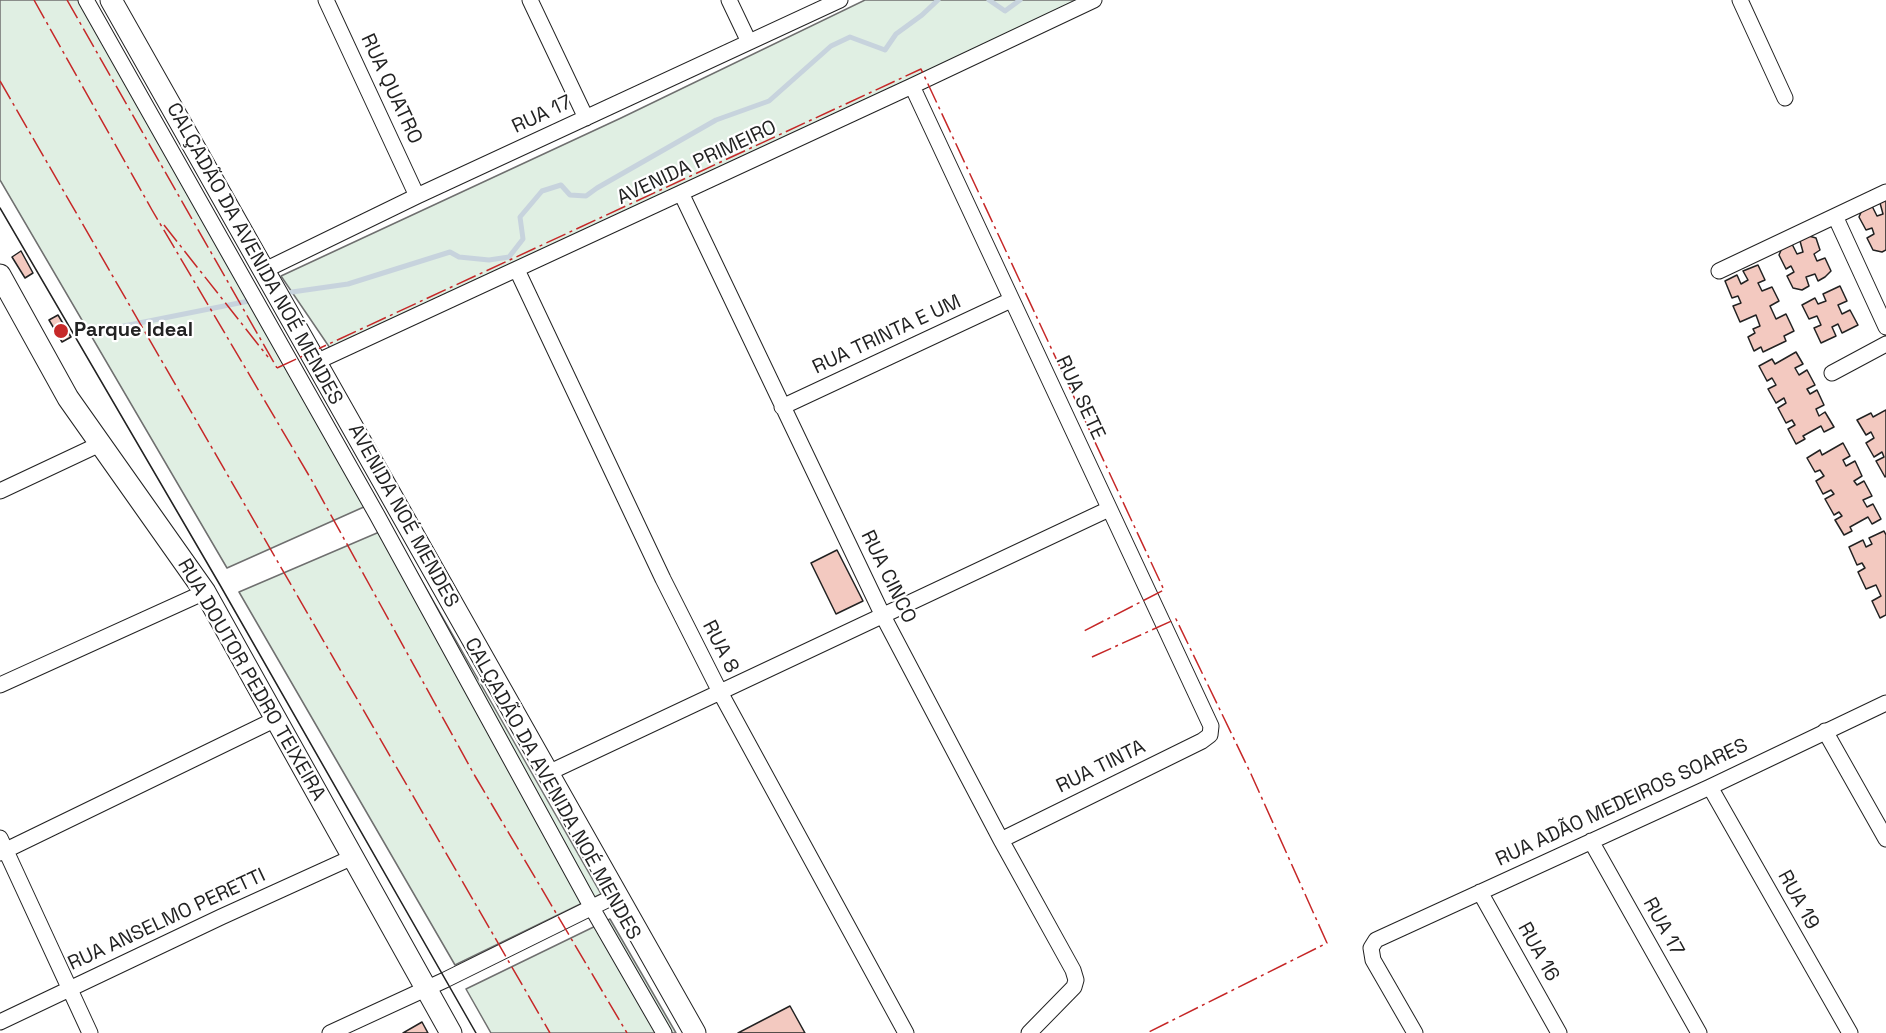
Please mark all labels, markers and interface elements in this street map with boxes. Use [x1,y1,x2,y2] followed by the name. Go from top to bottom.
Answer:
[355,30,427,148] street label: RUA QUATRO
[508,91,576,139] street label: RUA 17
[161,99,347,409] street label: CALÇADÃO DA AVENIDA NOÉ MENDES
[613,116,781,210] street label: AVENIDA PRIMEIRO
[809,290,965,380] street label: RUA TRINTA E UM
[74,319,193,343] place label: Parque Ideal
[52,322,70,340] marker: Parque Ideal
[1050,352,1110,444] street label: RUA SETE
[343,420,463,612] street label: AVENIDA NOÉ MENDES
[855,527,921,627] street label: RUA CINCO
[172,555,330,805] street label: RUA DOUTOR PEDRO TEIXEIRA
[697,617,743,677] street label: RUA 8
[459,634,645,944] street label: CALÇADÃO DA AVENIDA NOÉ MENDES
[1492,734,1752,872] street label: RUA ADÃO MEDEIROS SOARES
[1053,735,1149,799] street label: RUA TINTA
[64,864,270,976] street label: RUA ANSELMO PERETTI
[1772,866,1824,934] street label: RUA 19
[1637,894,1689,960] street label: RUA 17
[1512,918,1564,986] street label: RUA 16

